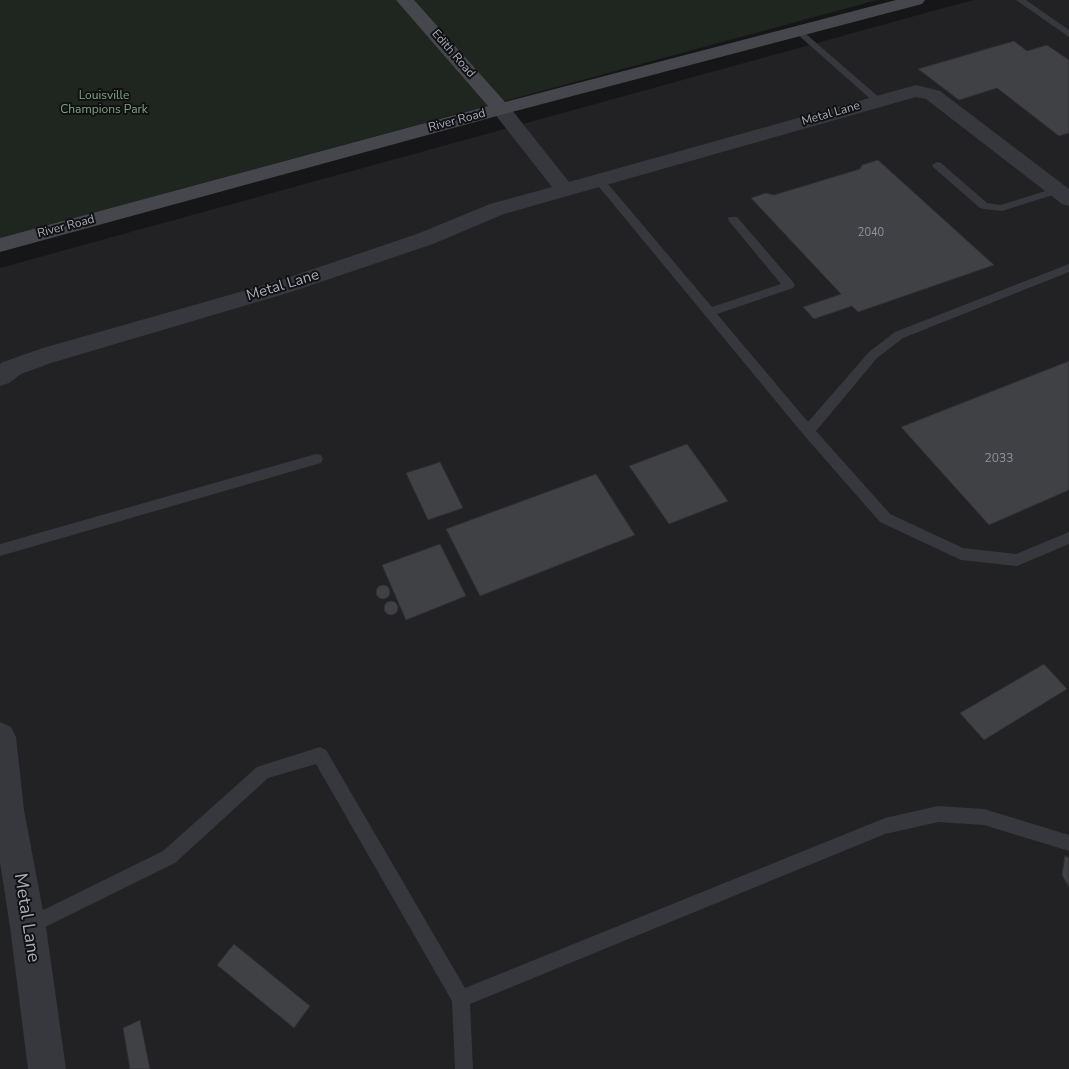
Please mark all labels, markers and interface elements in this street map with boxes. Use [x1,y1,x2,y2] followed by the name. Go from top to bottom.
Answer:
[428,27,478,81] street label: Edith Road
[60,89,148,117] park label: Louisville Champions Park
[800,99,862,129] street label: Metal Lane
[427,106,487,136] street label: River Road
[36,212,96,242] street label: River Road
[858,226,884,240] house number: 2040
[245,266,321,306] street label: Metal Lane
[985,452,1013,466] house number: 2033
[8,872,44,964] street label: Metal Lane

